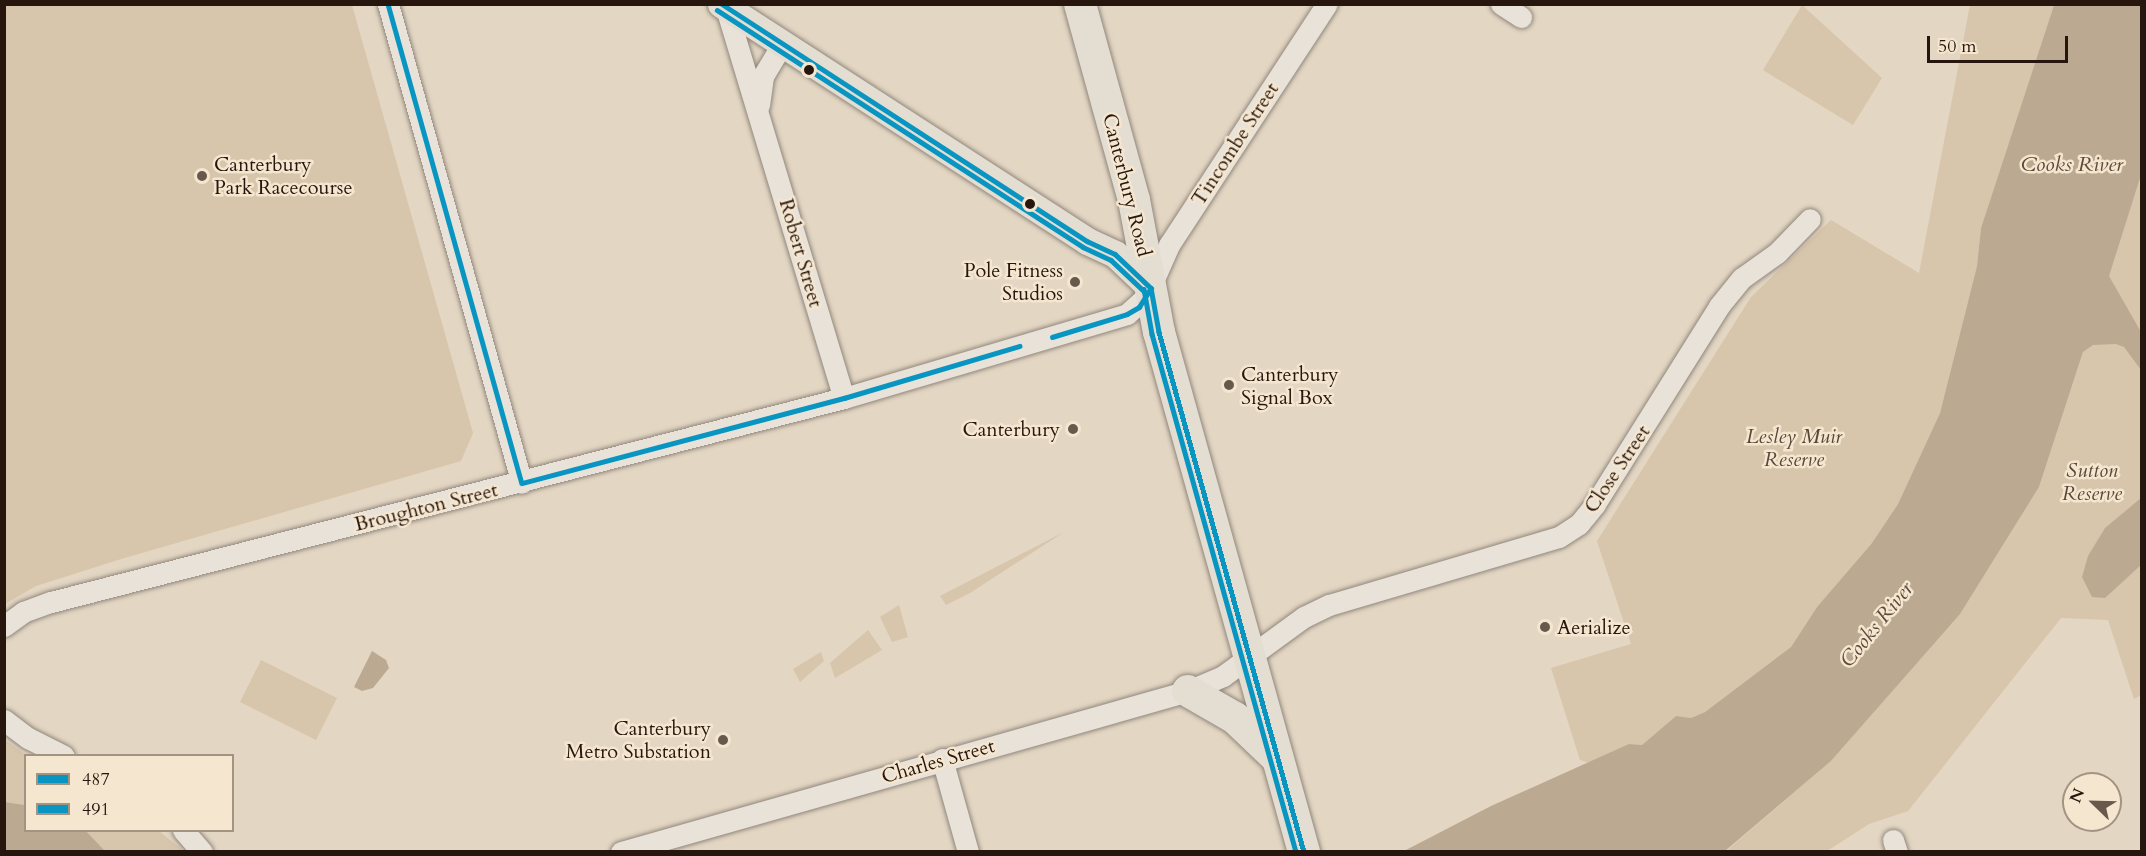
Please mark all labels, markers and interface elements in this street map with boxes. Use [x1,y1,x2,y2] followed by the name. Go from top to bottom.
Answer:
[1930,24,2071,62] scale bar
[1938,34,1977,59] text: 50 m
[803,64,815,76] unlabelled marker
[1186,78,1284,210] street label: Tincombe Street
[1098,111,1156,259] street label: Canterbury Road
[214,152,353,199] place label: Canterbury Park Racecourse
[2021,152,2123,178] water label: Cooks River
[195,169,209,183] marker: Canterbury Park Racecourse
[774,196,828,310] street label: Robert Street
[1024,198,1036,210] unlabelled marker
[964,258,1063,305] place label: Pole Fitness Studios
[1068,275,1082,289] marker: Pole Fitness Studios
[1241,362,1339,409] place label: Canterbury Signal Box
[1222,378,1236,392] marker: Canterbury Signal Box
[962,417,1060,441] place label: Canterbury
[1064,420,1082,438] marker: Canterbury
[1579,421,1655,517] street label: Close Street
[1746,425,1842,472] park label: Lesley Muir Reserve
[2062,458,2122,505] park label: Sutton Reserve
[352,478,500,536] street label: Broughton Street
[1835,577,1919,673] water label: Cooks River
[1557,615,1631,639] place label: Aerialize
[1538,620,1552,634] marker: Aerialize
[566,716,711,763] place label: Canterbury Metro Substation
[716,733,730,747] marker: Canterbury Metro Substation
[879,733,997,789] street label: Charles Street
[24,754,234,832] legend
[82,767,110,792] text: 487
[2062,772,2122,832] north arrow
[2064,785,2090,806] text: N
[82,797,110,822] text: 491

